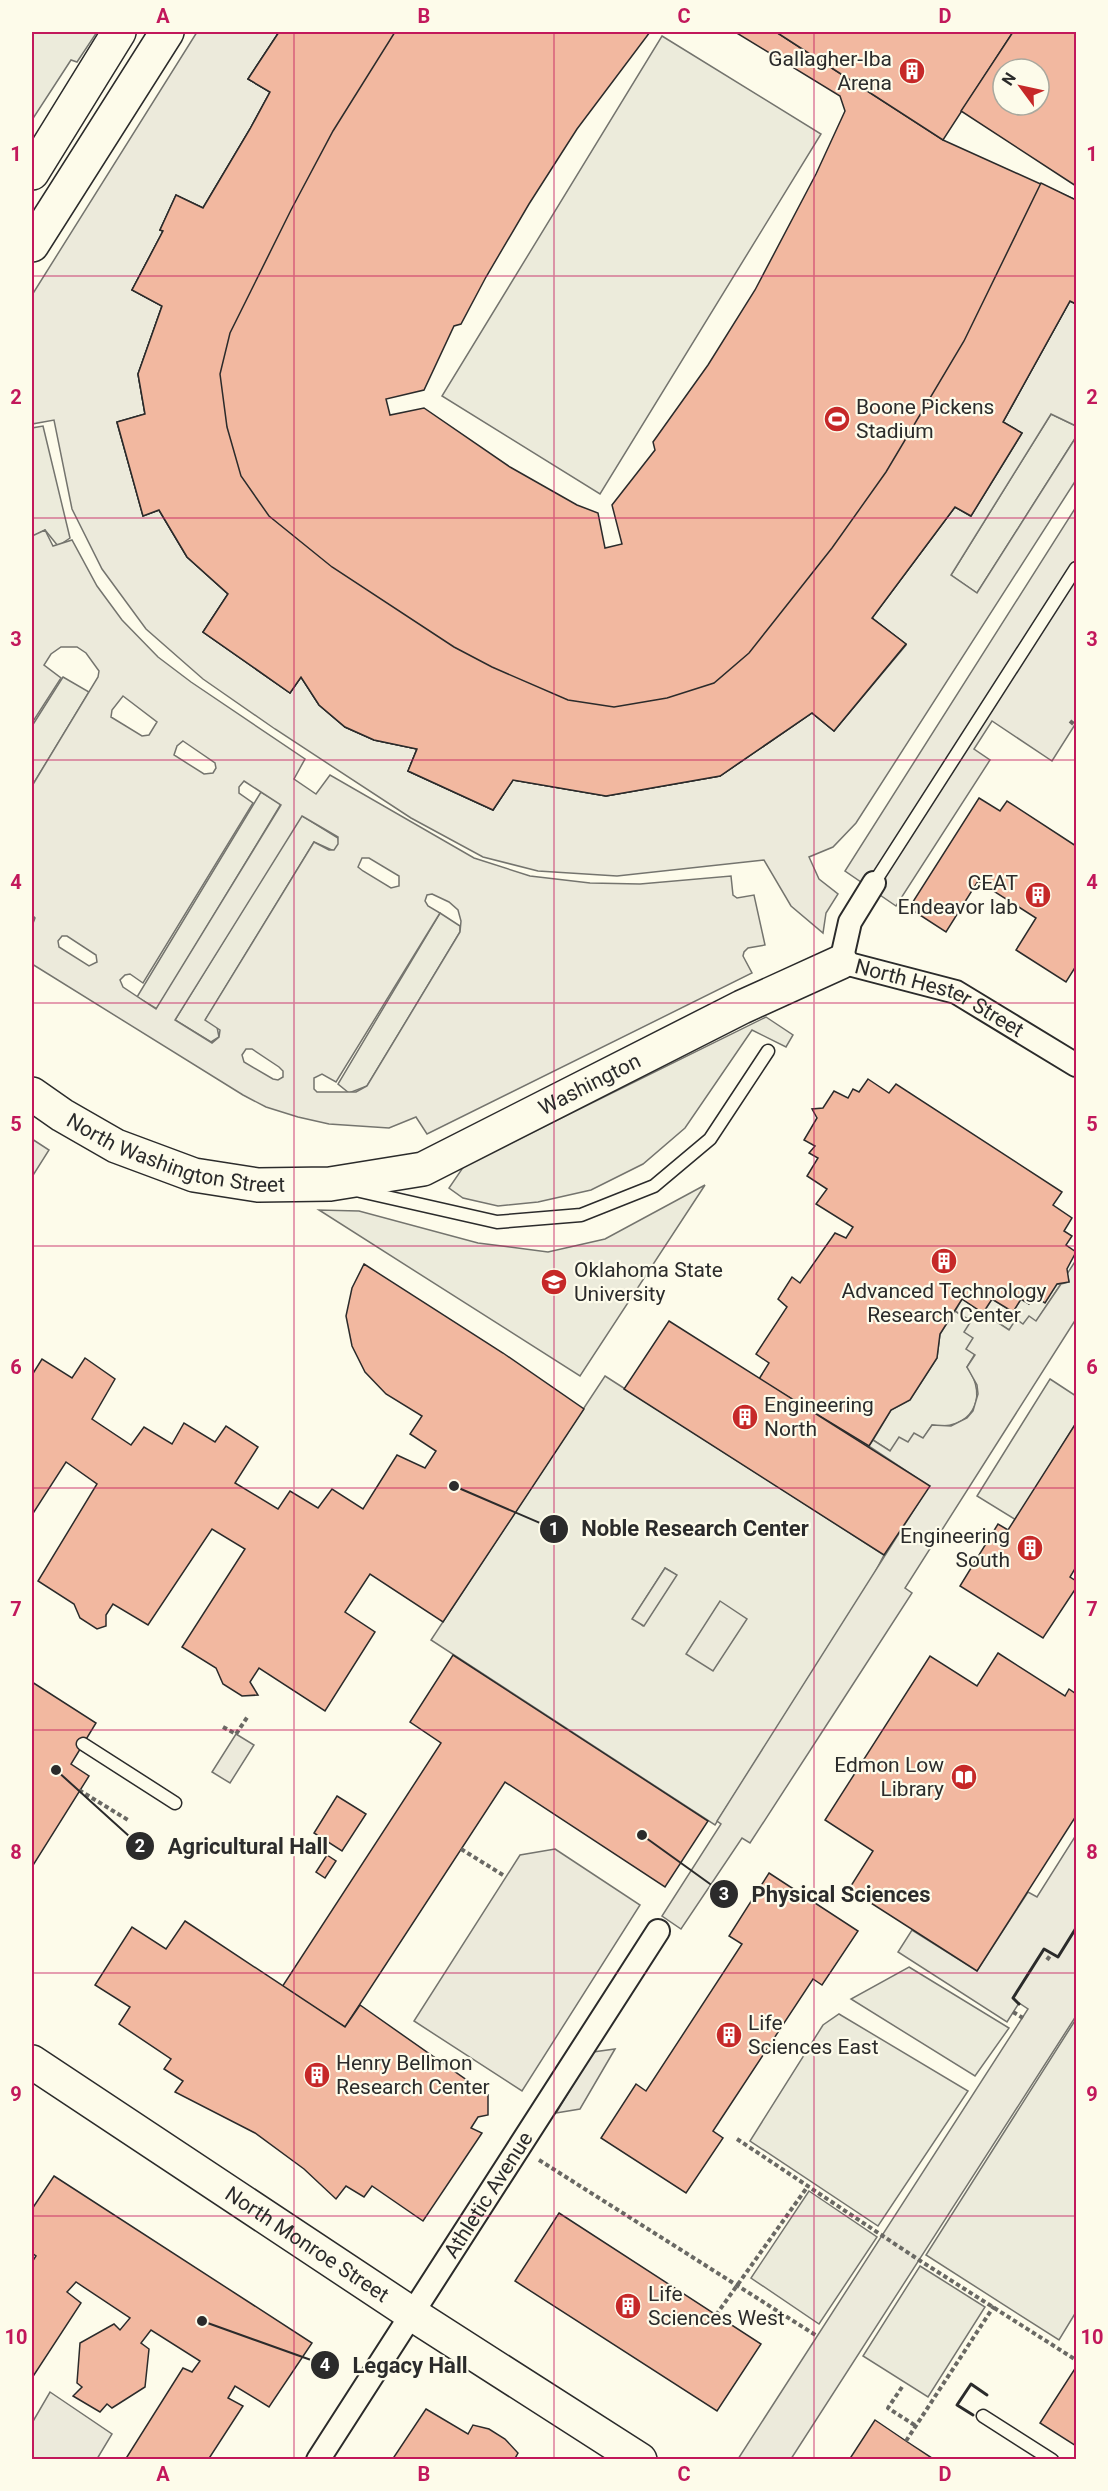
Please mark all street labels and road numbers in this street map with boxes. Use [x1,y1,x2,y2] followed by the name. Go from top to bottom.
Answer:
[852,954,1028,1042] street label: North Hester Street
[535,1049,645,1120] street label: Washington
[62,1108,285,1197] street label: North Washington Street
[439,2127,538,2263] street label: Athletic Avenue
[221,2182,393,2307] street label: North Monroe Street

